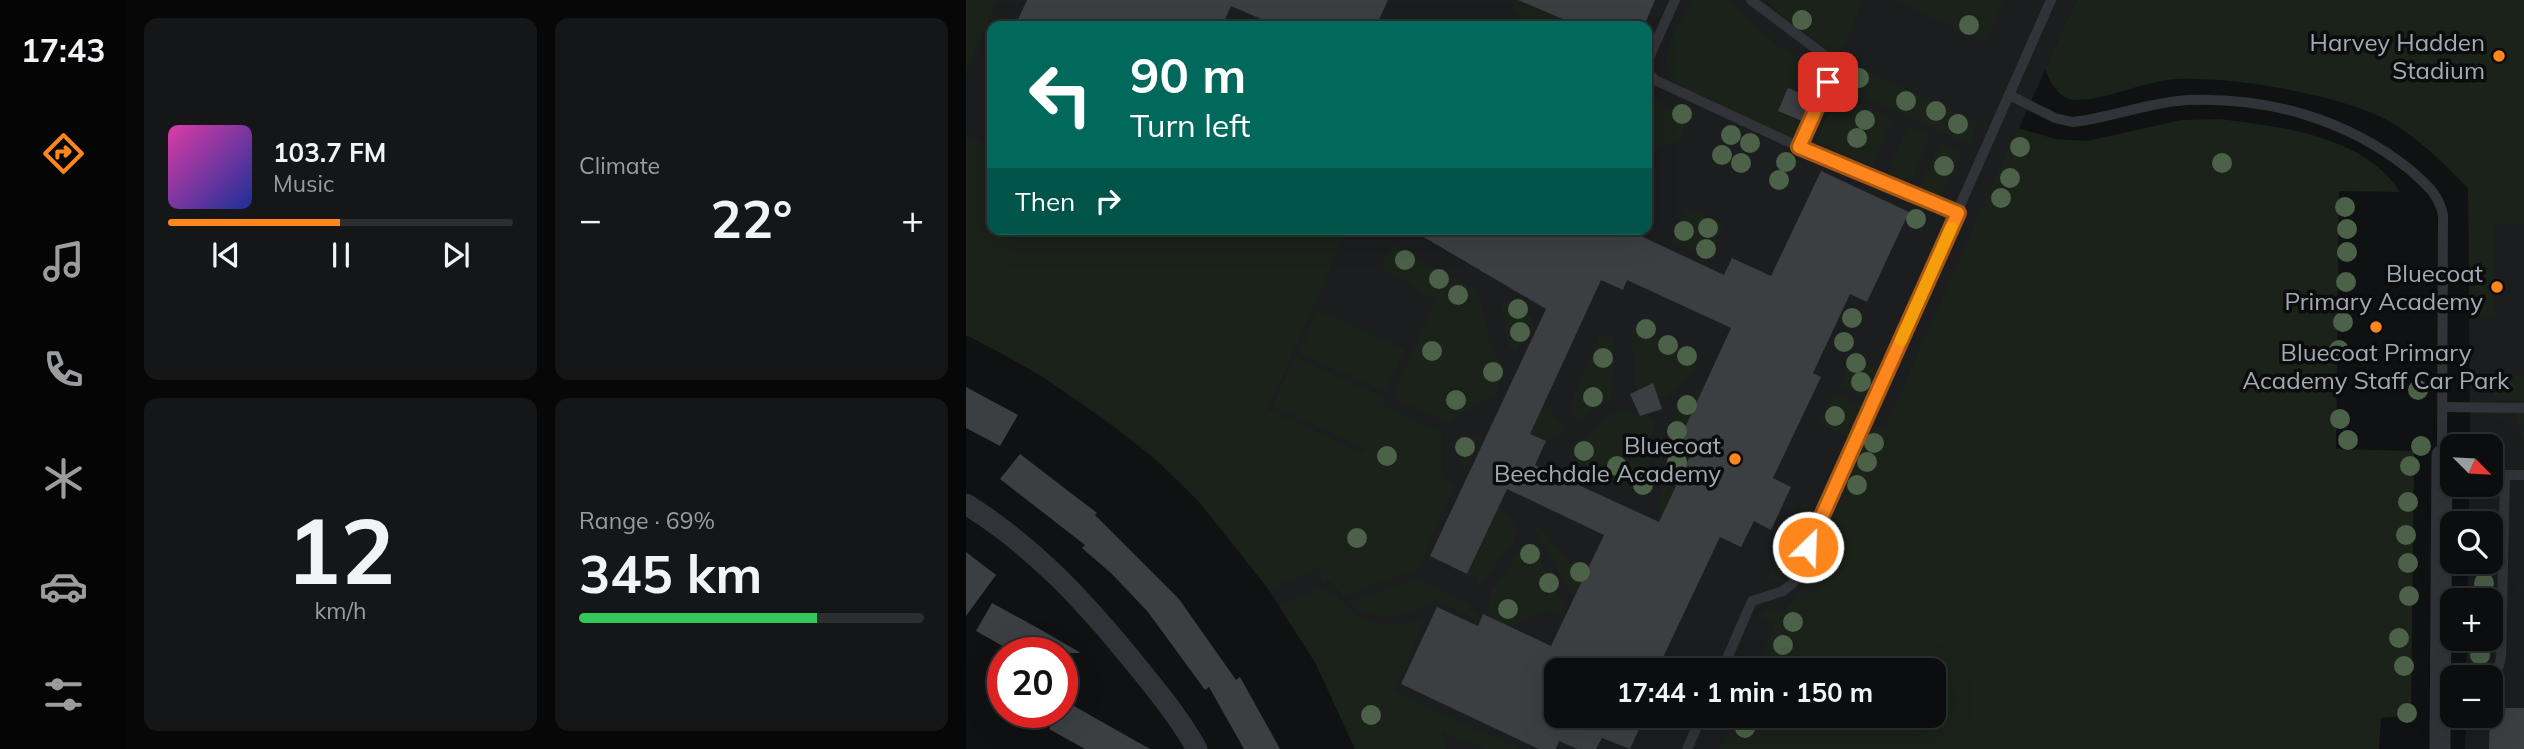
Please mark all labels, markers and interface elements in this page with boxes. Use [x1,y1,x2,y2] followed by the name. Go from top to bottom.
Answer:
[2310,27,2485,85] place label: Harvey Hadden Stadium
[21,30,105,70] text: 17:43
[1130,44,1246,105] text: 90 m
[2491,48,2507,64] marker: Harvey Hadden Stadium
[1015,49,1106,140] icon: left
[1798,52,1858,112] pin
[1809,63,1847,101] icon: arrive
[1130,105,1250,145] text: Turn left
[39,129,88,178] icon: directions
[273,136,386,169] text: 103.7 FM
[579,151,660,180] text: Climate
[273,169,334,198] text: Music
[1089,182,1127,220] icon: right
[1015,185,1075,218] text: Then
[710,186,793,251] text: 22°
[579,195,602,243] text: −
[901,195,924,243] text: +
[207,236,245,274] icon: previous
[322,236,360,274] icon: pause
[437,236,475,274] icon: next
[39,237,88,286] icon: music
[2284,258,2483,316] place label: Bluecoat Primary Academy
[2489,279,2505,295] marker: Bluecoat Primary Academy
[2368,319,2384,335] marker: Bluecoat Primary Academy Staff Car Park
[2243,337,2510,395] place label: Bluecoat Primary Academy Staff Car Park
[39,345,88,394] icon: phone
[1494,430,1721,488] place label: Bluecoat Beechdale Academy
[2440,434,2502,497] north arrow
[2440,434,2503,728] map controls
[1727,451,1743,467] marker: Bluecoat Beechdale Academy
[39,454,88,503] icon: climate
[286,493,395,607] text: 12
[579,506,715,535] text: Range · 69%
[1771,510,1845,584] position arrow
[2440,511,2503,574] button: search
[579,541,762,606] text: 345 km
[39,562,88,611] icon: car
[2440,588,2503,651] button: +
[314,596,367,625] text: km/h
[987,637,1078,728] speed limit sign: 20
[2440,665,2503,728] button: −
[39,670,88,719] icon: filters
[1617,676,1873,709] text: 17:44 · 1 min · 150 m

